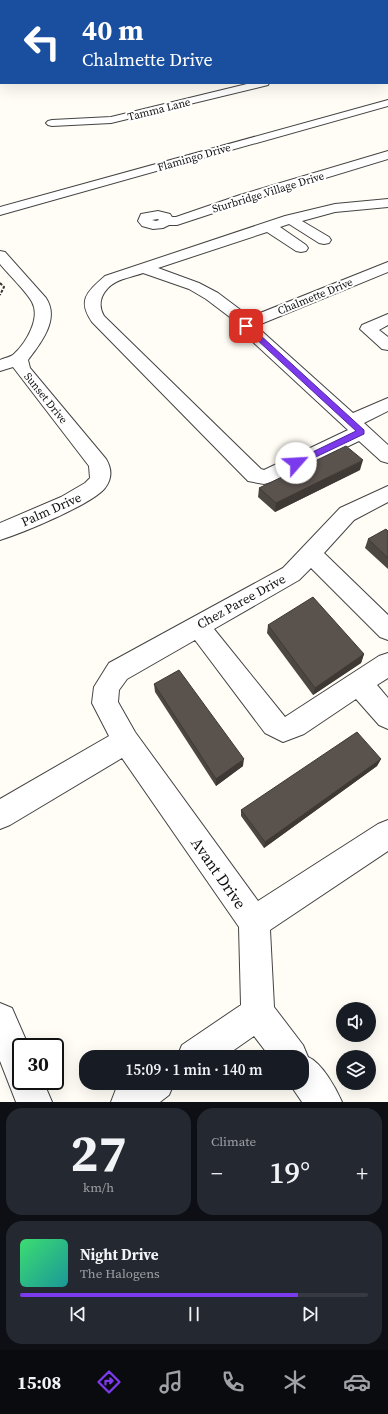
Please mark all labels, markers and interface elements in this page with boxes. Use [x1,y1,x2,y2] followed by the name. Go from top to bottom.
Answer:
[82,11,144,49] text: 40 m
[16,16,68,68] icon: left
[82,47,213,72] text: Chalmette Drive
[126,94,192,125] street label: Tamma Lane
[156,140,233,175] street label: Flamingo Drive
[210,168,326,217] street label: Sturbridge Village Drive
[275,274,355,318] street label: Chalmette Drive
[229,309,263,343] pin
[235,315,257,337] icon: arrive
[20,370,71,427] street label: Sunset Drive
[275,442,317,484] position arrow
[18,488,84,530] street label: Palm Drive
[194,570,289,633] street label: Chez Paree Drive
[186,833,252,913] street label: Avant Drive
[336,1002,376,1090] map controls
[336,1002,376,1042] button: sound
[12,1038,64,1090] speed limit sign: 30
[336,1050,376,1090] button: layers
[126,1059,262,1080] text: 15:09 · 1 min · 140 m
[70,1117,127,1188] text: 27
[211,1133,256,1150] text: Climate
[269,1152,310,1193] text: 19°
[211,1158,223,1188] text: −
[356,1158,368,1188] text: +
[83,1179,114,1196] text: km/h
[80,1244,159,1265] text: Night Drive
[80,1265,160,1282] text: The Halogens
[67,1303,89,1325] icon: previous
[183,1303,205,1325] icon: pause
[299,1303,321,1325] icon: next
[95,1368,123,1396] icon: directions
[157,1368,185,1396] icon: music
[219,1368,247,1396] icon: phone
[281,1368,309,1396] icon: climate
[343,1368,371,1396] icon: car
[17,1370,61,1395] text: 15:08

